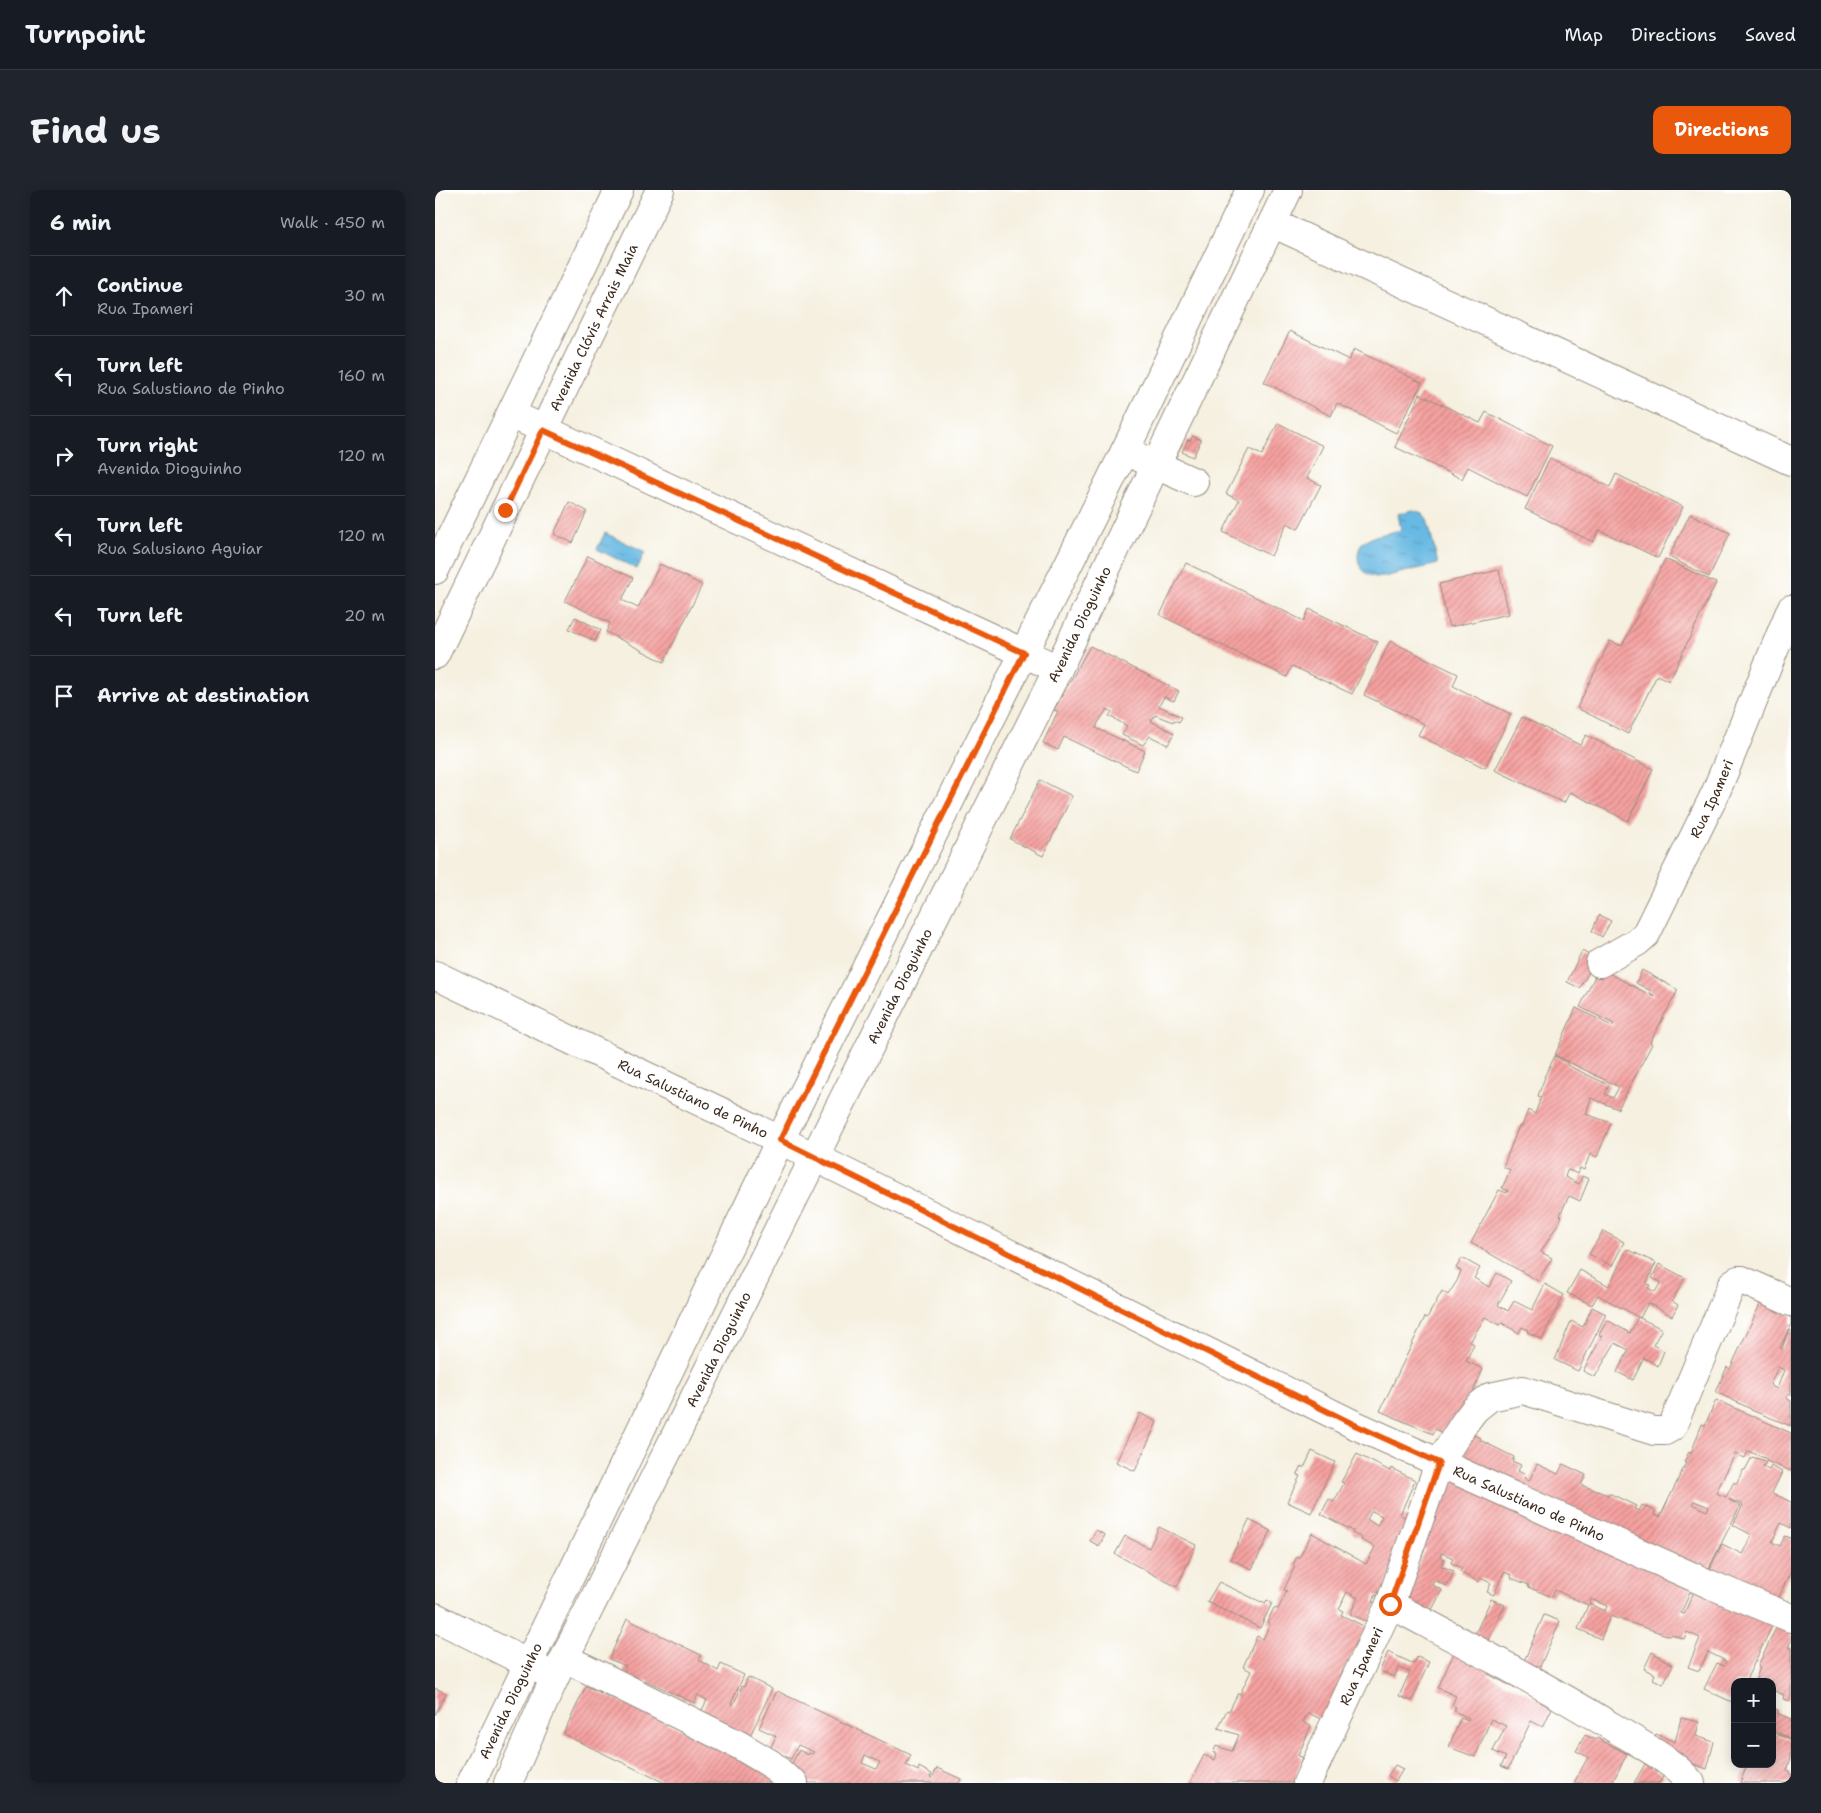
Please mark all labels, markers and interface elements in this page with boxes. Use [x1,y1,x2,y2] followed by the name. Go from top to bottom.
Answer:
[25,19,146,51] text: Turnpoint
[1565,23,1603,47] text: Map
[1631,23,1717,47] text: Directions
[1745,23,1796,47] text: Saved
[1653,106,1791,154] button: Directions
[30,107,161,154] text: Find us
[50,209,111,237] text: 6 min
[280,212,385,233] text: Walk · 450 m
[545,240,642,414] street label: Avenida Clóvis Arrais Maia
[97,273,183,298] text: Continue
[50,282,78,310] icon: ahead
[344,285,385,306] text: 30 m
[97,298,193,319] text: Rua Ipameri
[97,353,183,378] text: Turn left
[50,362,78,390] icon: left
[338,365,385,386] text: 160 m
[97,378,285,399] text: Rua Salustiano de Pinho
[97,433,198,458] text: Turn right
[50,442,78,470] icon: right
[338,445,385,466] text: 120 m
[97,458,242,479] text: Avenida Dioguinho
[494,499,517,522] route end
[97,513,183,538] text: Turn left
[50,522,78,550] icon: left
[338,525,385,546] text: 120 m
[97,538,263,559] text: Rua Salusiano Aguiar
[1044,563,1115,686] street label: Avenida Dioguinho
[50,602,78,630] icon: left
[97,603,183,628] text: Turn left
[344,605,385,626] text: 20 m
[50,682,78,710] icon: arrive
[97,683,309,708] text: Arrive at destination
[1686,757,1737,841] street label: Rua Ipameri
[863,925,936,1047] street label: Avenida Dioguinho
[615,1055,771,1142] street label: Rua Salustiano de Pinho
[682,1289,755,1410] street label: Avenida Dioguinho
[1450,1461,1608,1545] street label: Rua Salustiano de Pinho
[1379,1593,1402,1616] route start
[1335,1624,1387,1708] street label: Rua Ipameri
[475,1640,546,1762] street label: Avenida Dioguinho
[1731,1678,1776,1768] map controls
[1731,1678,1776,1723] button: +
[1731,1723,1776,1768] button: −

